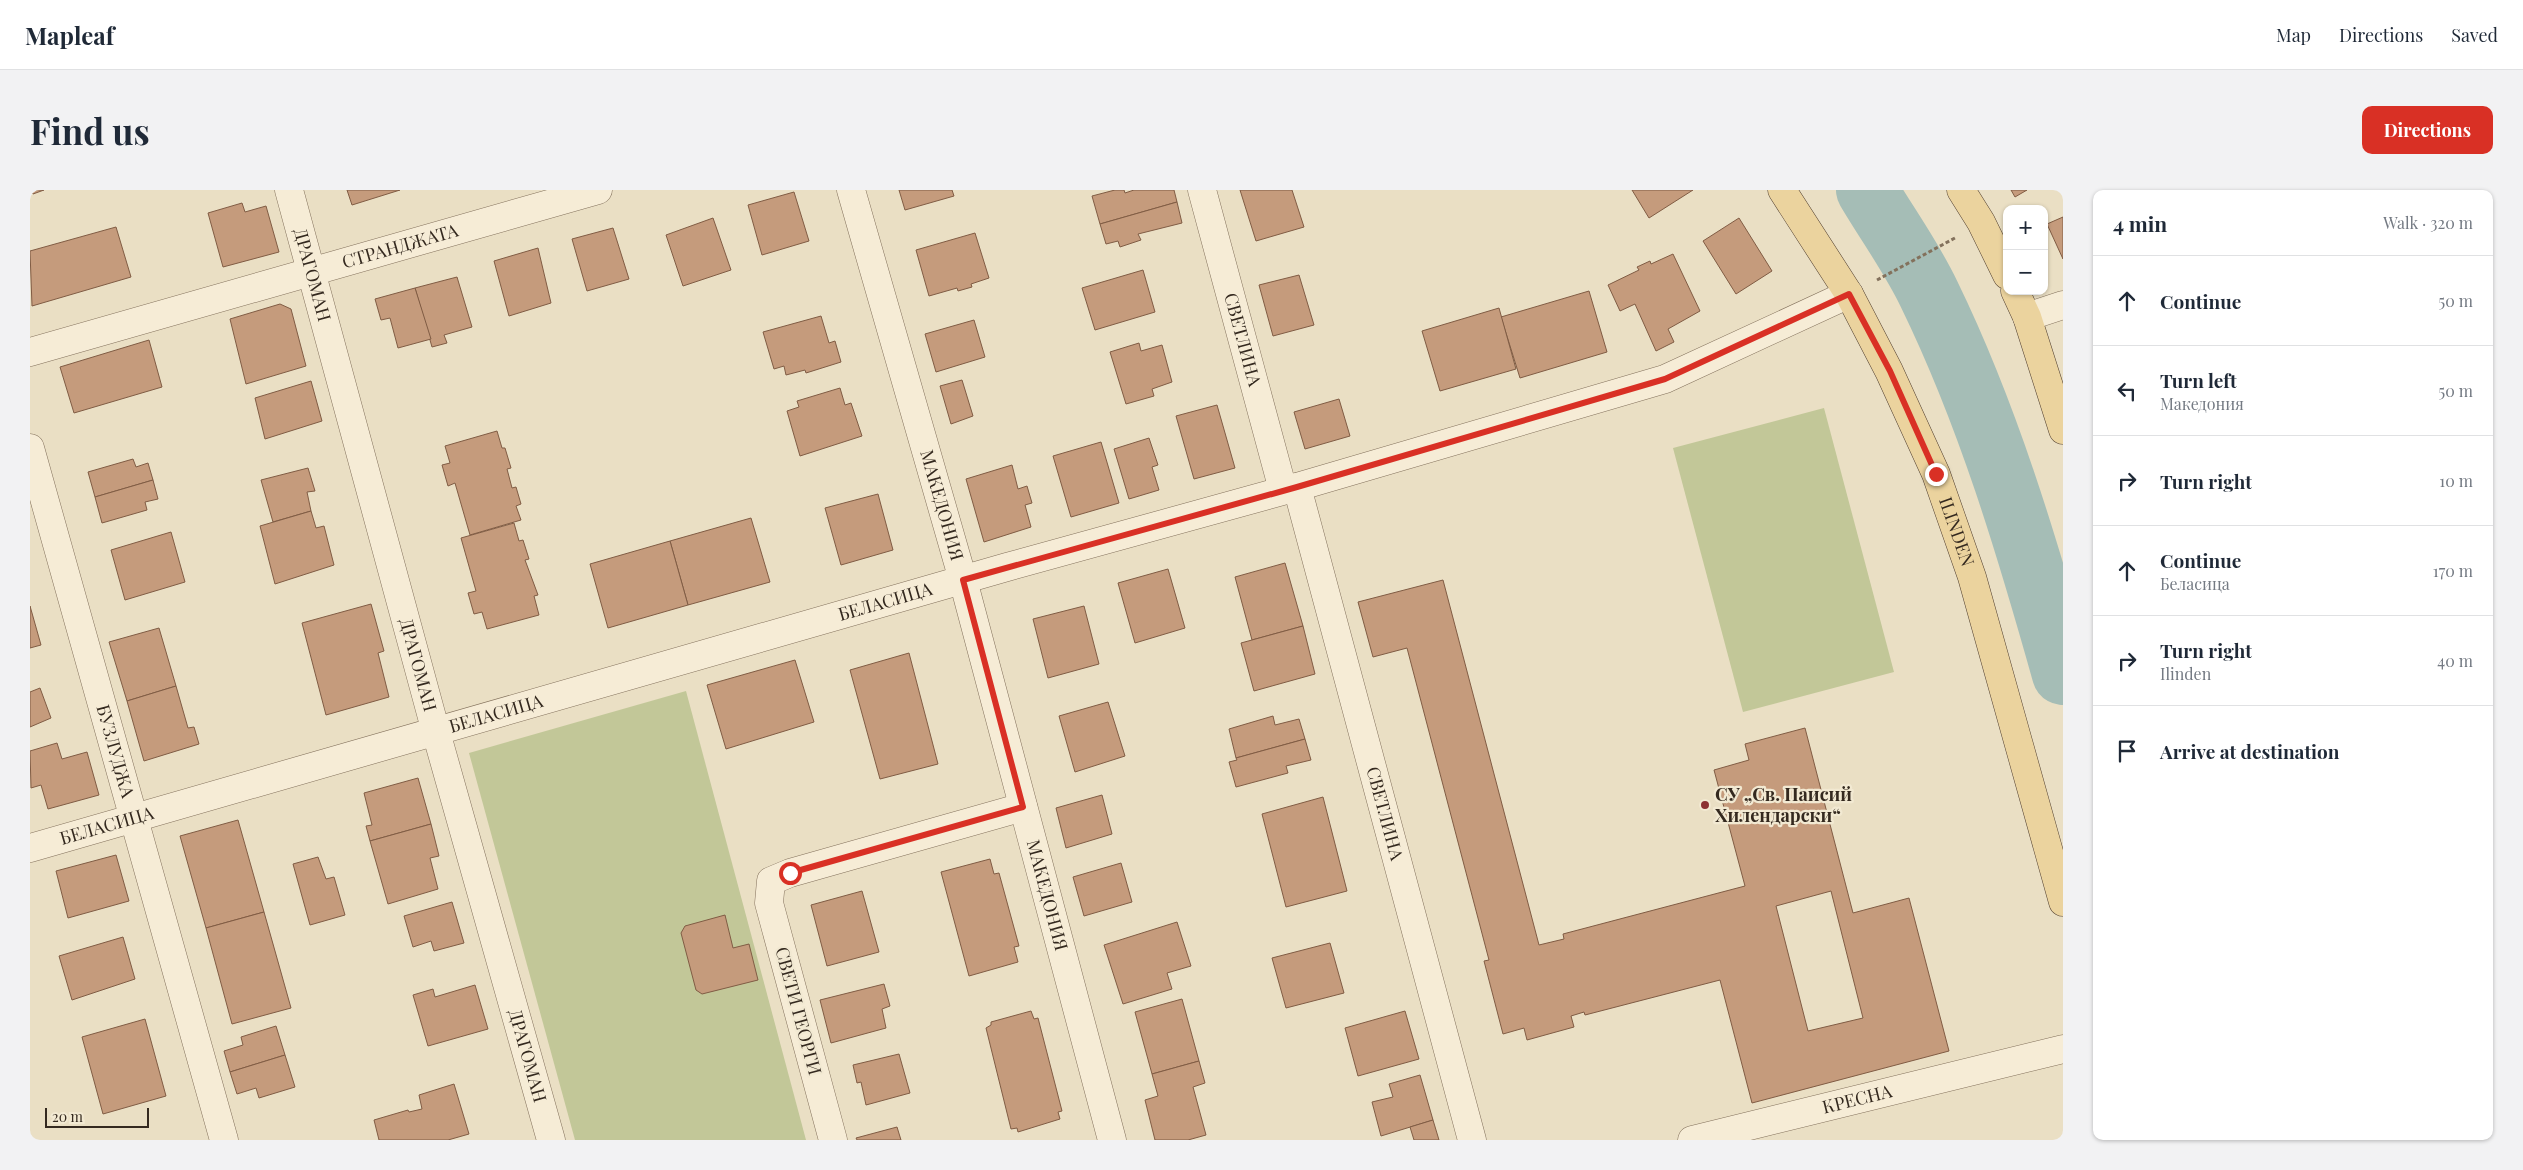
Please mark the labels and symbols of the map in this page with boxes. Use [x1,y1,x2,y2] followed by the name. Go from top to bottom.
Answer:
[339,217,461,273] street label: СТРАНДЖАТА
[289,225,337,324] street label: ДРАГОМАН
[1219,290,1268,389] street label: СВЕТЛИНА
[915,447,970,563] street label: МАКЕДОНИЯ
[1925,463,1948,486] route end
[1934,494,1980,570] street label: ILINDEN
[835,576,935,626] street label: БЕЛАСИЦА
[395,615,443,714] street label: ДРАГОМАН
[446,688,546,738] street label: БЕЛАСИЦА
[92,702,141,801] street label: БУЗЛУДЖА
[1361,764,1410,863] street label: СВЕТЛИНА
[1715,782,1852,827] place label: СУ „Св. Паисий Хилендарски“
[1699,799,1711,811] marker: СУ „Св. Паисий Хилендарски“
[57,800,157,850] street label: БЕЛАСИЦА
[1022,837,1074,953] street label: МАКЕДОНИЯ
[779,862,802,885] route start
[770,944,828,1077] street label: СВЕТИ ГЕОРГИ
[504,1006,553,1105] street label: ДРАГОМАН
[1819,1078,1895,1119] street label: КРЕСНА
[45,1105,149,1128] scale bar

